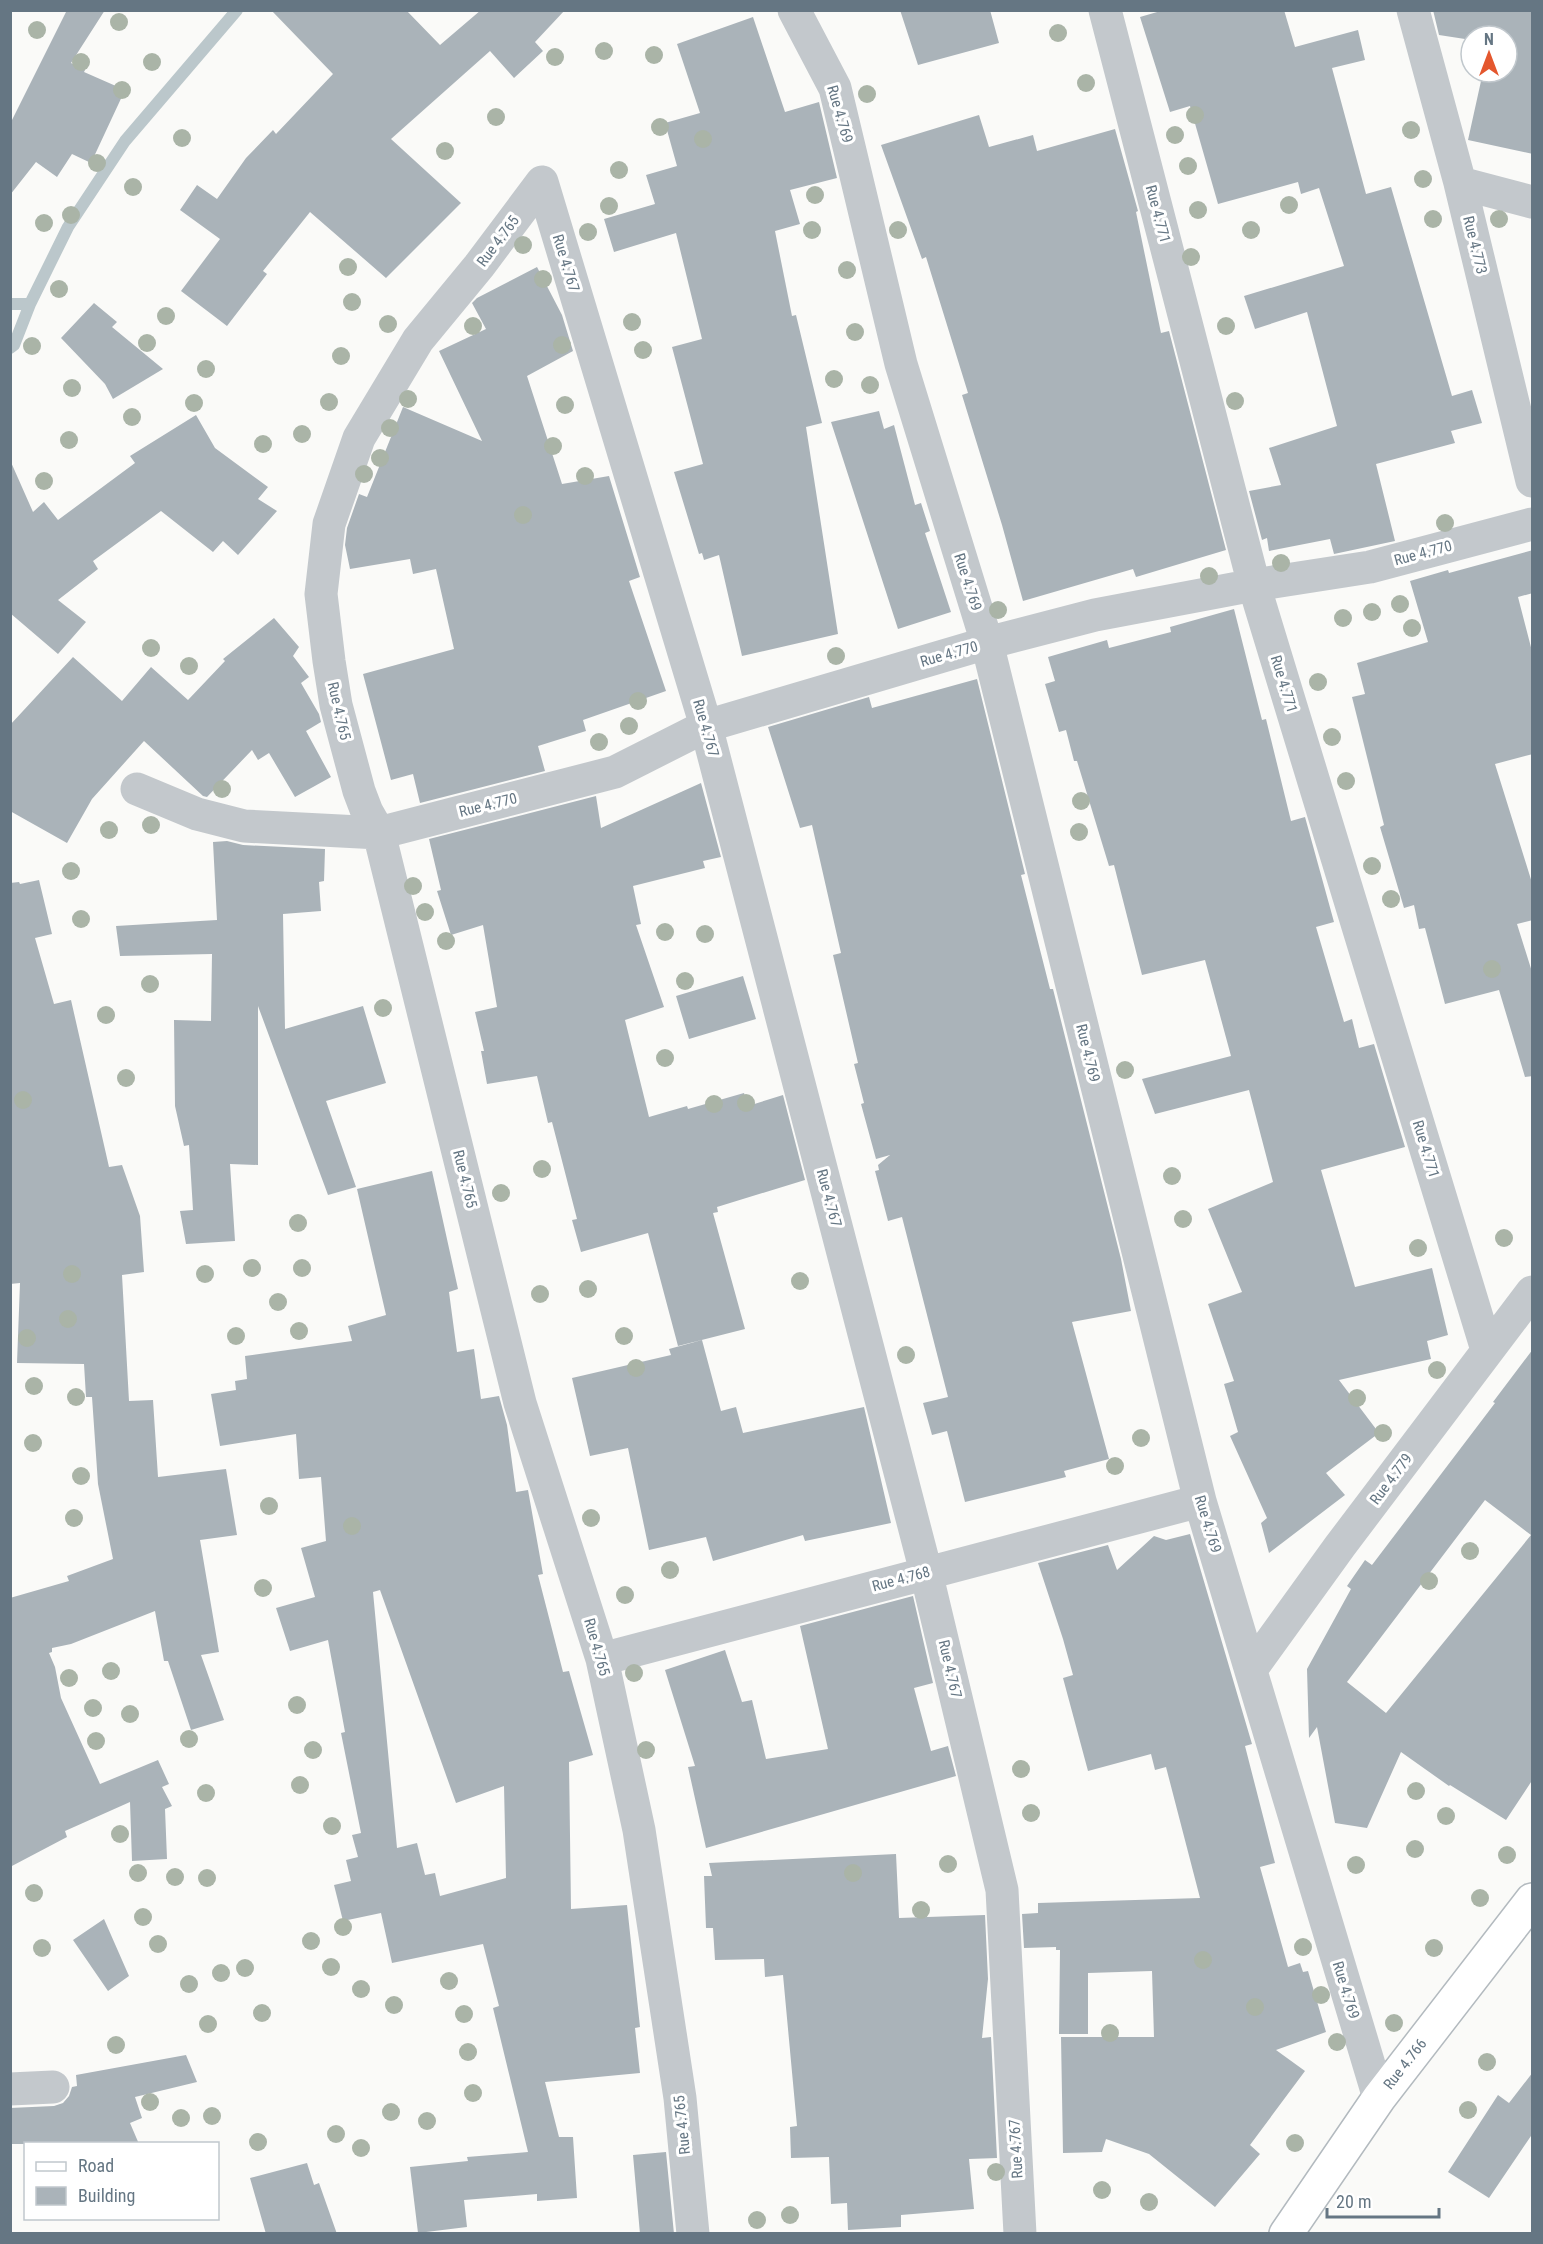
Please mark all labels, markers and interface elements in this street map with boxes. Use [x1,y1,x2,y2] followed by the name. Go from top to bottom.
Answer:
[1459,24,1519,84] north arrow
[1484,30,1494,49] text: N
[823,83,857,145] street label: Rue 4.769
[1142,183,1174,245] street label: Rue 4.771
[473,212,523,270] street label: Rue 4.765
[1459,214,1491,276] street label: Rue 4.773
[549,232,583,294] street label: Rue 4.767
[1392,537,1454,569] street label: Rue 4.770
[950,551,986,613] street label: Rue 4.769
[918,637,980,671] street label: Rue 4.770
[1267,653,1301,715] street label: Rue 4.771
[324,680,354,742] street label: Rue 4.765
[689,697,723,759] street label: Rue 4.767
[457,789,519,821] street label: Rue 4.770
[1072,1022,1104,1084] street label: Rue 4.769
[1409,1118,1443,1180] street label: Rue 4.771
[449,1148,481,1210] street label: Rue 4.765
[813,1167,845,1229] street label: Rue 4.767
[1366,1450,1416,1508] street label: Rue 4.779
[1191,1493,1225,1555] street label: Rue 4.769
[870,1563,932,1595] street label: Rue 4.768
[580,1616,614,1678] street label: Rue 4.765
[935,1638,965,1700] street label: Rue 4.767
[1329,1959,1363,2021] street label: Rue 4.769
[1380,2035,1430,2093] street label: Rue 4.766
[670,2095,694,2155] street label: Rue 4.765
[1005,2119,1027,2179] street label: Rue 4.767
[24,2142,219,2220] legend
[78,2155,114,2176] text: Road
[1327,2181,1440,2219] scale bar
[78,2185,135,2206] text: Building
[1336,2191,1371,2212] text: 20 m

